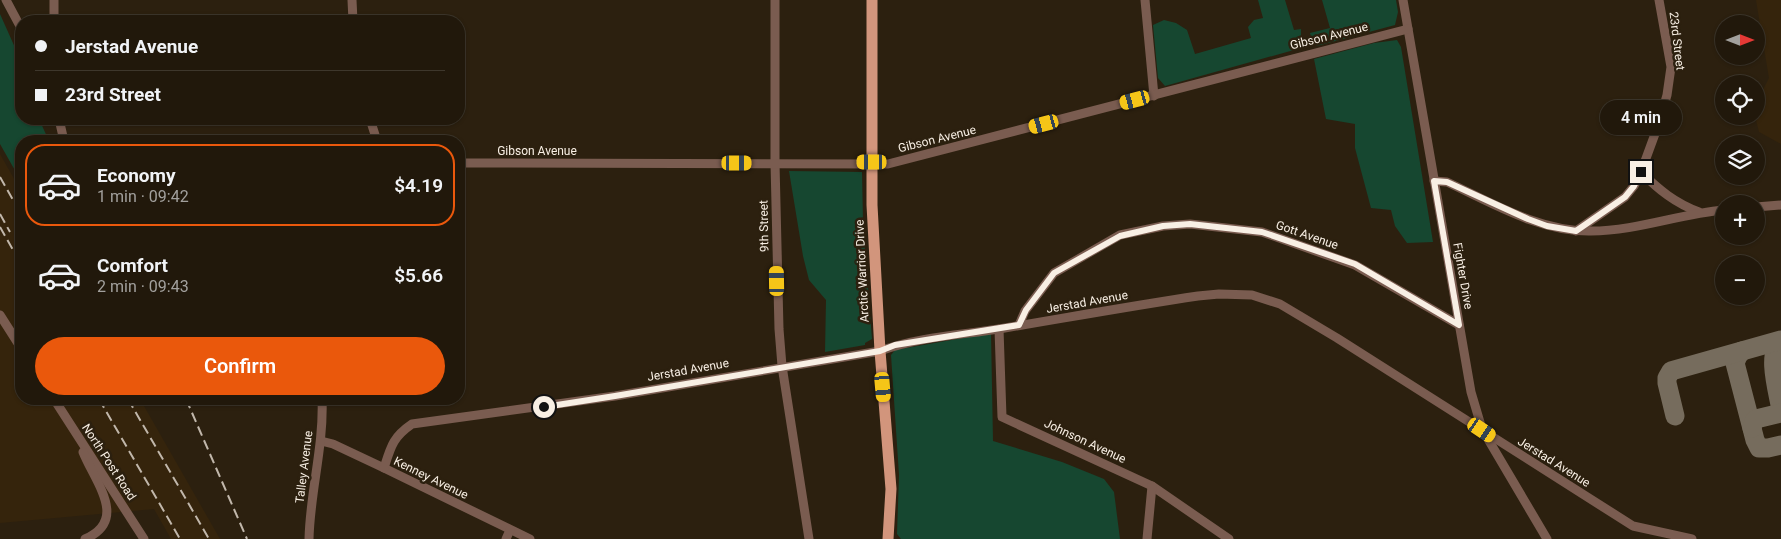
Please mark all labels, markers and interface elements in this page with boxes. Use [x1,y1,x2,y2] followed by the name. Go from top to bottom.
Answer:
[1666,11,1688,71] street label: 23rd Street
[1715,15,1765,65] north arrow
[1715,15,1765,305] map controls
[1289,20,1369,52] street label: Gibson Avenue
[65,35,198,58] text: Jerstad Avenue
[1715,75,1765,125] button: locate
[65,83,161,106] text: 23rd Street
[1118,89,1151,111] car
[1600,100,1682,134] callout: 4 min
[1621,108,1661,127] text: 4 min
[1027,113,1060,135] car
[897,123,977,155] street label: Gibson Avenue
[1715,135,1765,185] button: layers
[497,144,577,158] street label: Gibson Avenue
[857,155,887,170] car
[722,156,752,171] car
[1630,161,1652,183] route end
[37,163,82,208] icon: car
[97,164,176,187] text: Economy
[394,174,443,197] text: $4.19
[97,187,189,206] text: 1 min · 09:42
[1715,195,1765,245] button: +
[757,200,771,252] street label: 9th Street
[1274,218,1340,252] street label: Gott Avenue
[852,219,872,323] street label: Arctic Warrior Drive
[1450,242,1476,310] street label: Fighter Drive
[37,253,82,298] icon: car
[97,254,168,277] text: Comfort
[1715,255,1765,305] button: −
[394,264,443,287] text: $5.66
[769,266,784,296] car
[97,277,189,296] text: 2 min · 09:43
[1045,288,1129,316] street label: Jerstad Avenue
[35,337,445,395] button: Confirm
[646,356,730,384] street label: Jerstad Avenue
[874,371,891,403] car
[533,396,555,418] route start
[1465,415,1498,445] car
[1042,416,1128,466] street label: Johnson Avenue
[79,421,139,503] street label: North Post Road
[293,430,315,504] street label: Talley Avenue
[1515,434,1593,490] street label: Jerstad Avenue
[391,454,471,502] street label: Kenney Avenue

